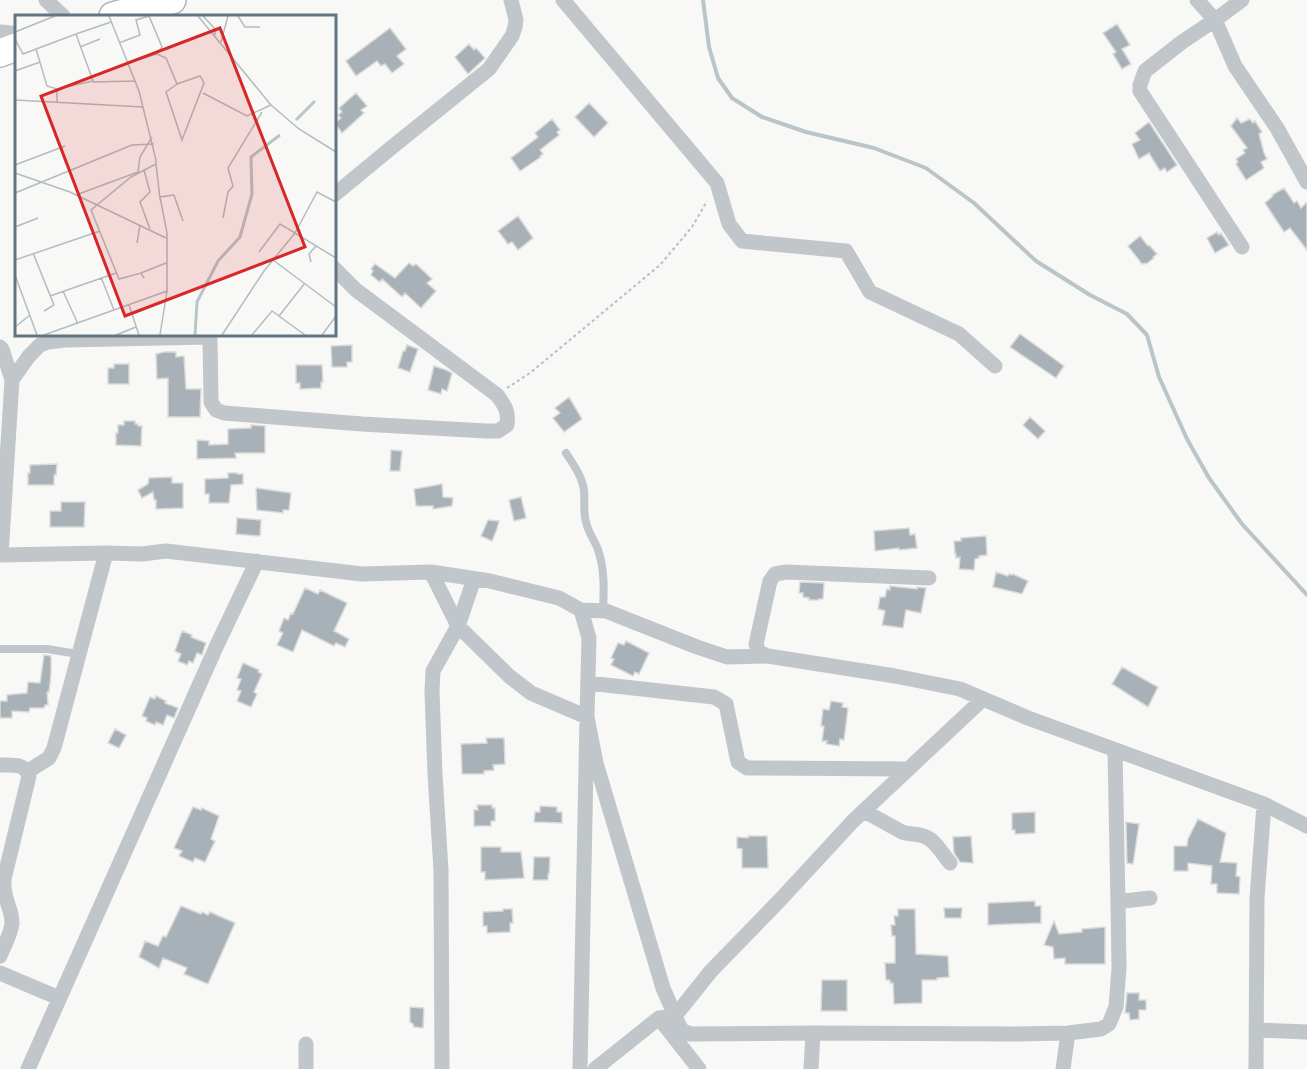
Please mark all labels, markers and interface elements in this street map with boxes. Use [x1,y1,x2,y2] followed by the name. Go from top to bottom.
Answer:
[15,15,336,336] inset map

